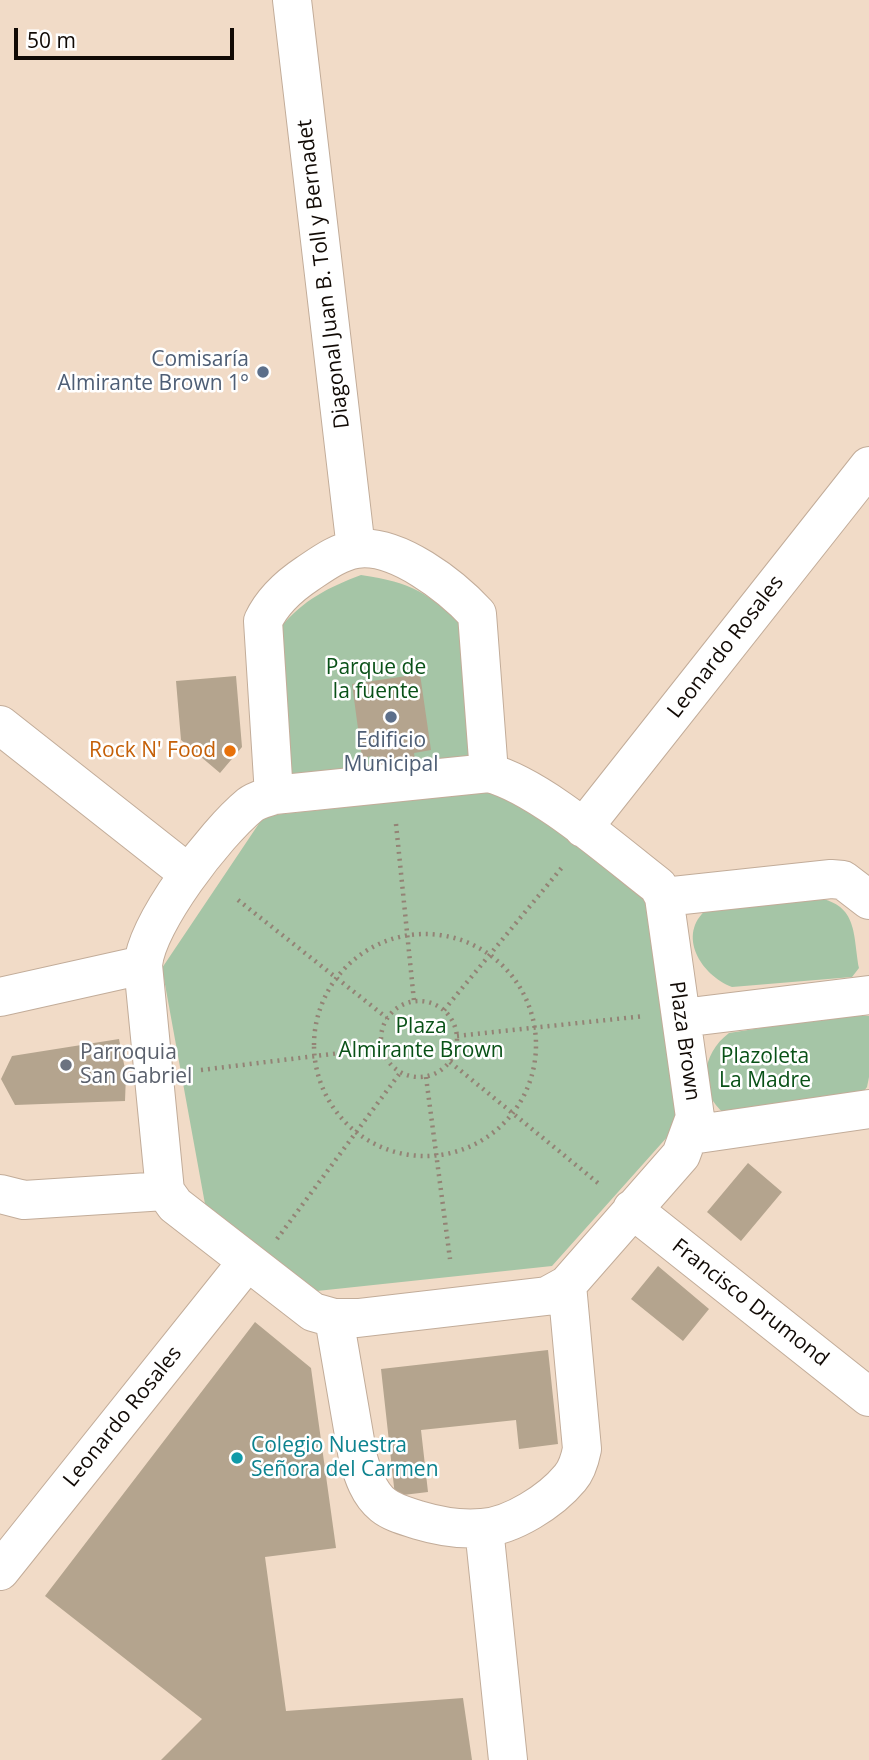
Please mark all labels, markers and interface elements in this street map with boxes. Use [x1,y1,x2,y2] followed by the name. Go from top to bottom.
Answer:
[18,14,238,58] scale bar
[27,26,76,54] text: 50 m
[293,118,355,430] street label: Diagonal Juan B. Toll y Bernadet
[57,347,249,397] place label: Comisaría Almirante Brown 1°
[255,364,271,380] marker: Comisaría Almirante Brown 1°
[663,571,789,723] street label: Leonardo Rosales
[326,655,426,705] park label: Parque de la fuente
[383,709,399,725] marker: Edificio Municipal
[343,728,439,778] place label: Edificio Municipal
[89,738,216,764] place label: Rock N' Food
[222,743,238,759] marker: Rock N' Food
[663,980,705,1102] street label: Plaza Brown
[338,1014,504,1064] park label: Plaza Almirante Brown
[80,1040,192,1090] place label: Parroquia San Gabriel
[719,1044,811,1094] park label: Plazoleta La Madre
[58,1057,74,1073] marker: Parroquia San Gabriel
[667,1234,833,1372] street label: Francisco Drumond
[59,1342,187,1492] street label: Leonardo Rosales
[251,1433,439,1483] place label: Colegio Nuestra Señora del Carmen
[229,1450,245,1466] marker: Colegio Nuestra Señora del Carmen

